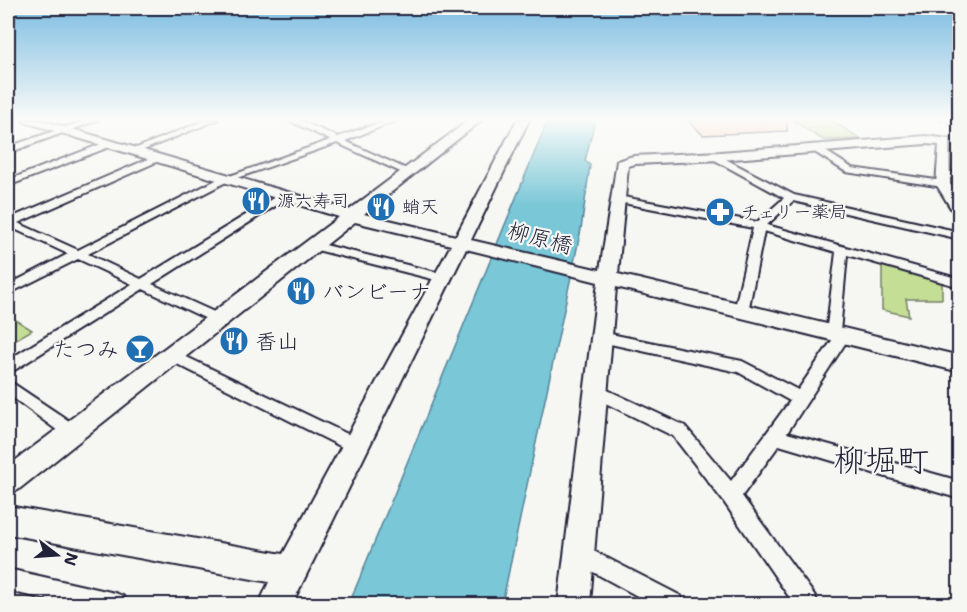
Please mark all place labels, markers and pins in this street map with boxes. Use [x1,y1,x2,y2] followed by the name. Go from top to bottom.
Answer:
[240,185,272,217] restaurant icon: 源六寿司
[277,189,349,213] place label: 源六寿司
[365,191,397,223] restaurant icon: 蛸天
[402,195,438,219] place label: 蛸天
[704,196,736,228] pharmacy icon: チェリー薬局
[741,200,847,224] place label: チェリー薬局
[285,275,317,307] restaurant icon: バンビーナ
[322,277,431,306] place label: バンビーナ
[218,325,250,357] restaurant icon: 香山
[255,327,299,356] place label: 香山
[124,333,156,365] bar icon: たつみ
[53,335,119,364] place label: たつみ

